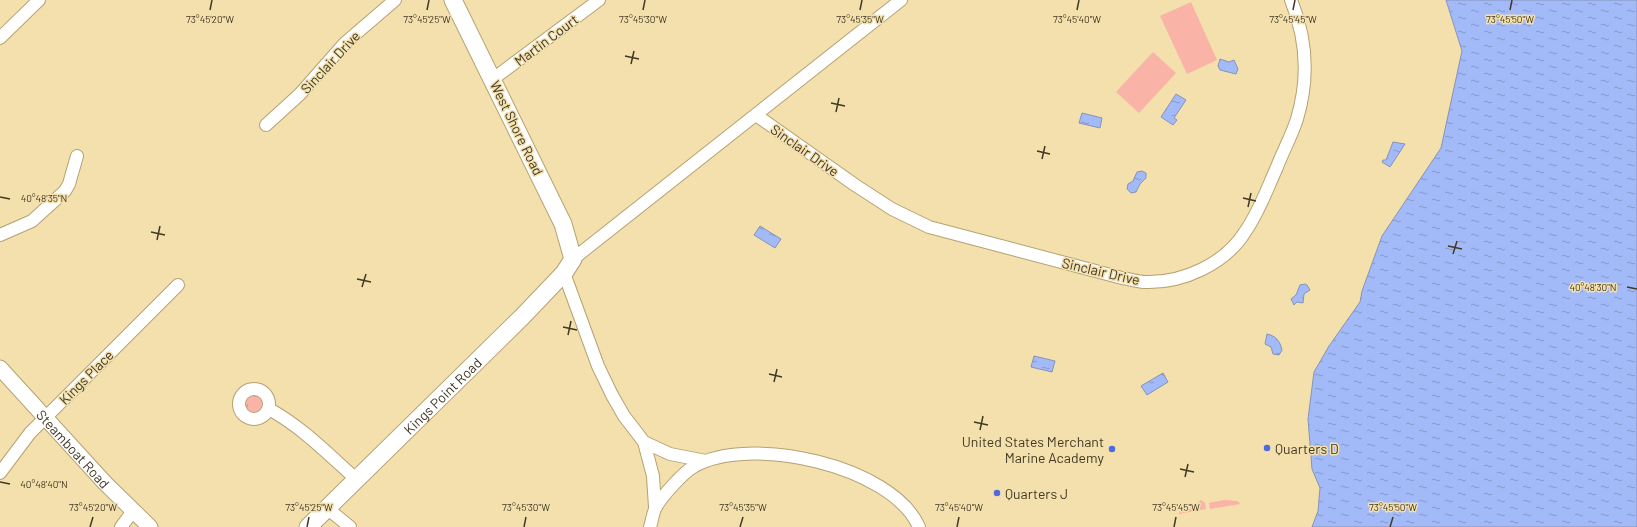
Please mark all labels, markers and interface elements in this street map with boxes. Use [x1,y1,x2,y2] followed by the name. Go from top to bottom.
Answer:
[511,10,581,70] street label: Martin Court
[186,13,234,25] text: 73°45'20"W
[403,13,451,25] text: 73°45'25"W
[619,13,667,25] text: 73°45'30"W
[836,13,884,25] text: 73°45'35"W
[1053,13,1101,25] text: 73°45'40"W
[1269,13,1317,25] text: 73°45'45"W
[1486,13,1534,25] text: 73°45'50"W
[297,27,363,97] street label: Sinclair Drive
[487,78,547,178] street label: West Shore Road
[768,120,842,180] street label: Sinclair Drive
[21,192,67,204] text: 40°48'35"N
[1060,254,1142,288] street label: Sinclair Drive
[1569,281,1617,293] text: 40°48'30"N
[55,346,117,408] street label: Kings Place
[400,353,485,437] street label: Kings Point Road
[33,406,114,491] street label: Steamboat Road
[962,433,1105,466] place label: United States Merchant Marine Academy
[1275,440,1339,457] place label: Quarters D
[1262,443,1272,453] marker: Quarters D
[1107,444,1117,454] marker: United States Merchant Marine Academy
[20,478,68,490] text: 40°48'40"N
[1005,485,1068,502] place label: Quarters J
[992,488,1002,498] marker: Quarters J
[69,501,117,513] text: 73°45'20"W
[285,501,333,513] text: 73°45'25"W
[502,501,550,513] text: 73°45'30"W
[719,501,767,513] text: 73°45'35"W
[935,501,983,513] text: 73°45'40"W
[1152,501,1200,513] text: 73°45'45"W
[1369,501,1417,513] text: 73°45'50"W

